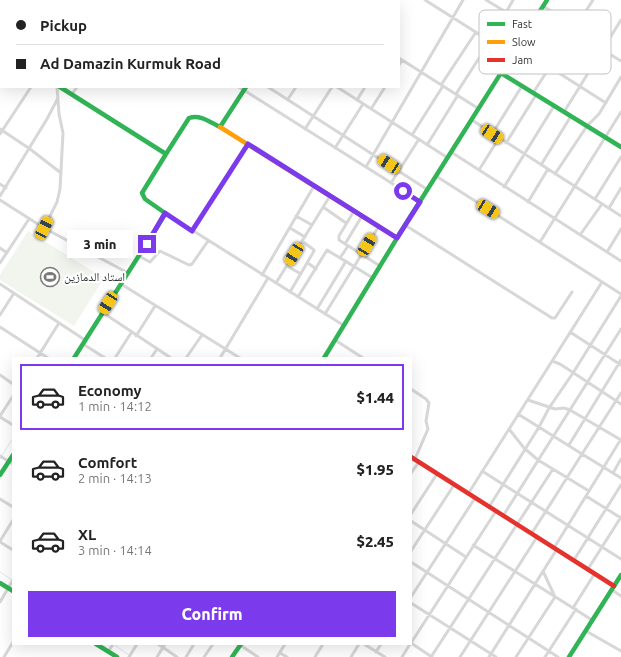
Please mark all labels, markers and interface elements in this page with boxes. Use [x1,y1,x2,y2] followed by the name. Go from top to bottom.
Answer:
[479,10,611,74] legend
[40,17,87,34] text: Pickup
[512,18,533,30] text: Fast
[512,36,536,48] text: Slow
[512,54,533,66] text: Jam
[40,55,221,72] text: Ad Damazin Kurmuk Road
[479,122,505,146] car
[376,152,402,176] car
[394,182,412,200] route start
[475,198,501,220] car
[33,215,55,241] car
[67,230,133,258] callout: 3 min
[356,232,378,258] car
[138,235,156,253] route end
[83,237,117,251] text: 3 min
[283,241,305,267] car
[39,266,61,288] sports icon: استاد الدمازين
[64,270,125,284] place label: استاد الدمازين
[96,290,120,316] car
[30,379,66,415] icon: car
[78,382,142,399] text: Economy
[356,389,394,406] text: $1.44
[78,399,152,413] text: 1 min · 14:12
[30,451,66,487] icon: car
[78,454,137,471] text: Comfort
[356,461,394,478] text: $1.95
[78,471,152,485] text: 2 min · 14:13
[30,523,66,559] icon: car
[78,526,96,543] text: XL
[356,533,394,550] text: $2.45
[78,543,152,557] text: 3 min · 14:14
[28,591,396,637] button: Confirm

